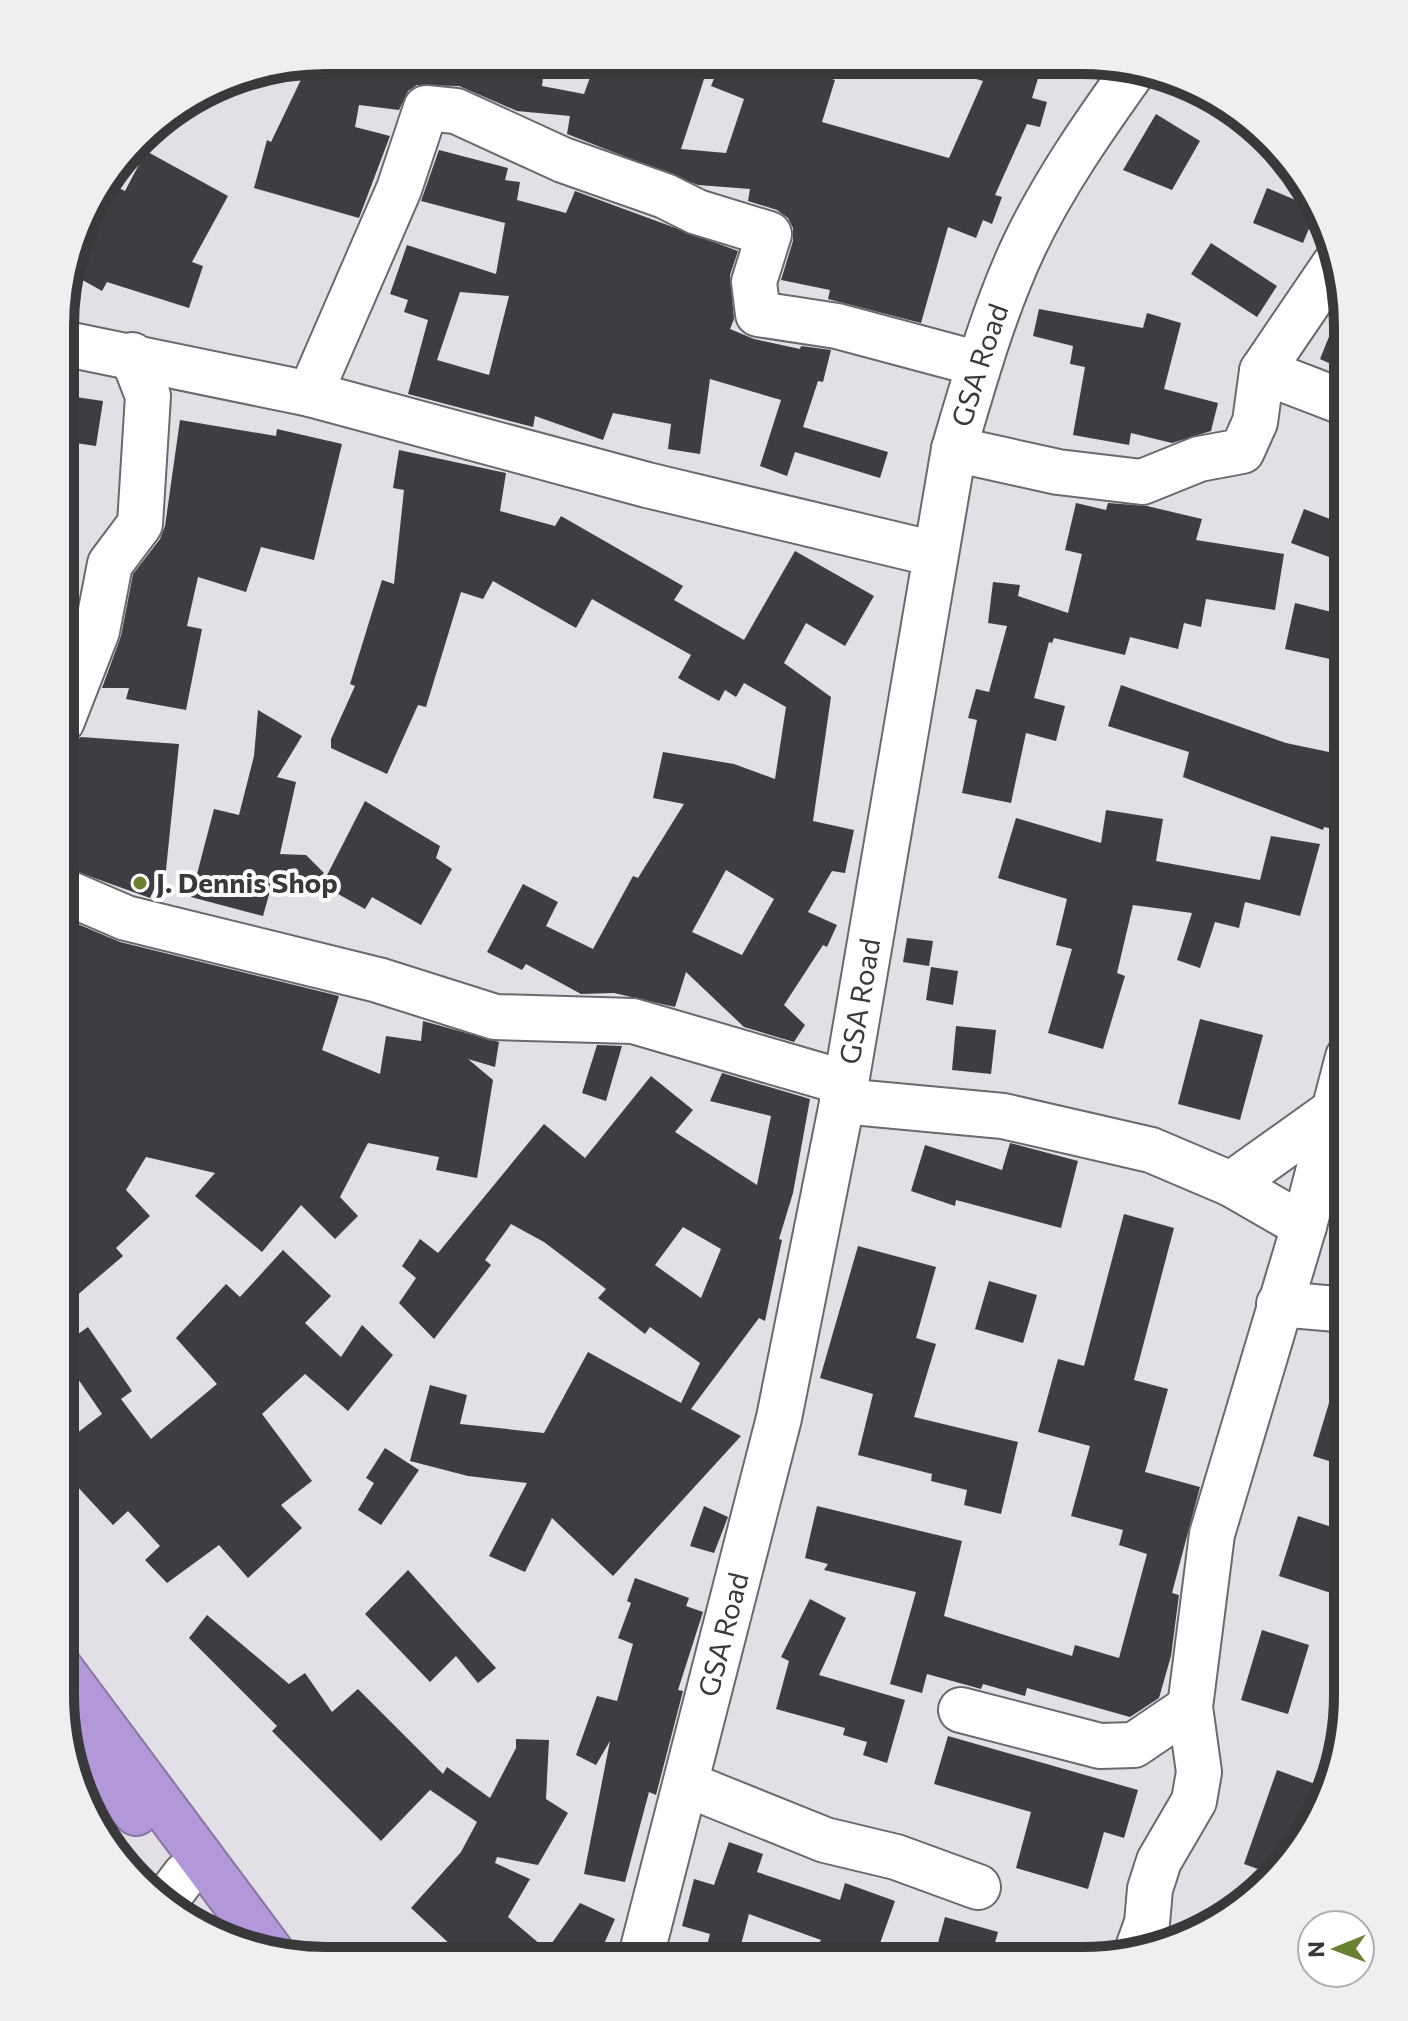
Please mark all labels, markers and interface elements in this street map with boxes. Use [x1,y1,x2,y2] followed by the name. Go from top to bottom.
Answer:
[944,299,1015,430] street label: GSA Road
[156,865,338,899] place label: J. Dennis Shop
[131,874,149,892] marker: J. Dennis Shop
[831,936,886,1067] street label: GSA Road
[690,1569,755,1700] street label: GSA Road
[1296,1909,1376,1989] north arrow
[1302,1941,1329,1958] text: N

